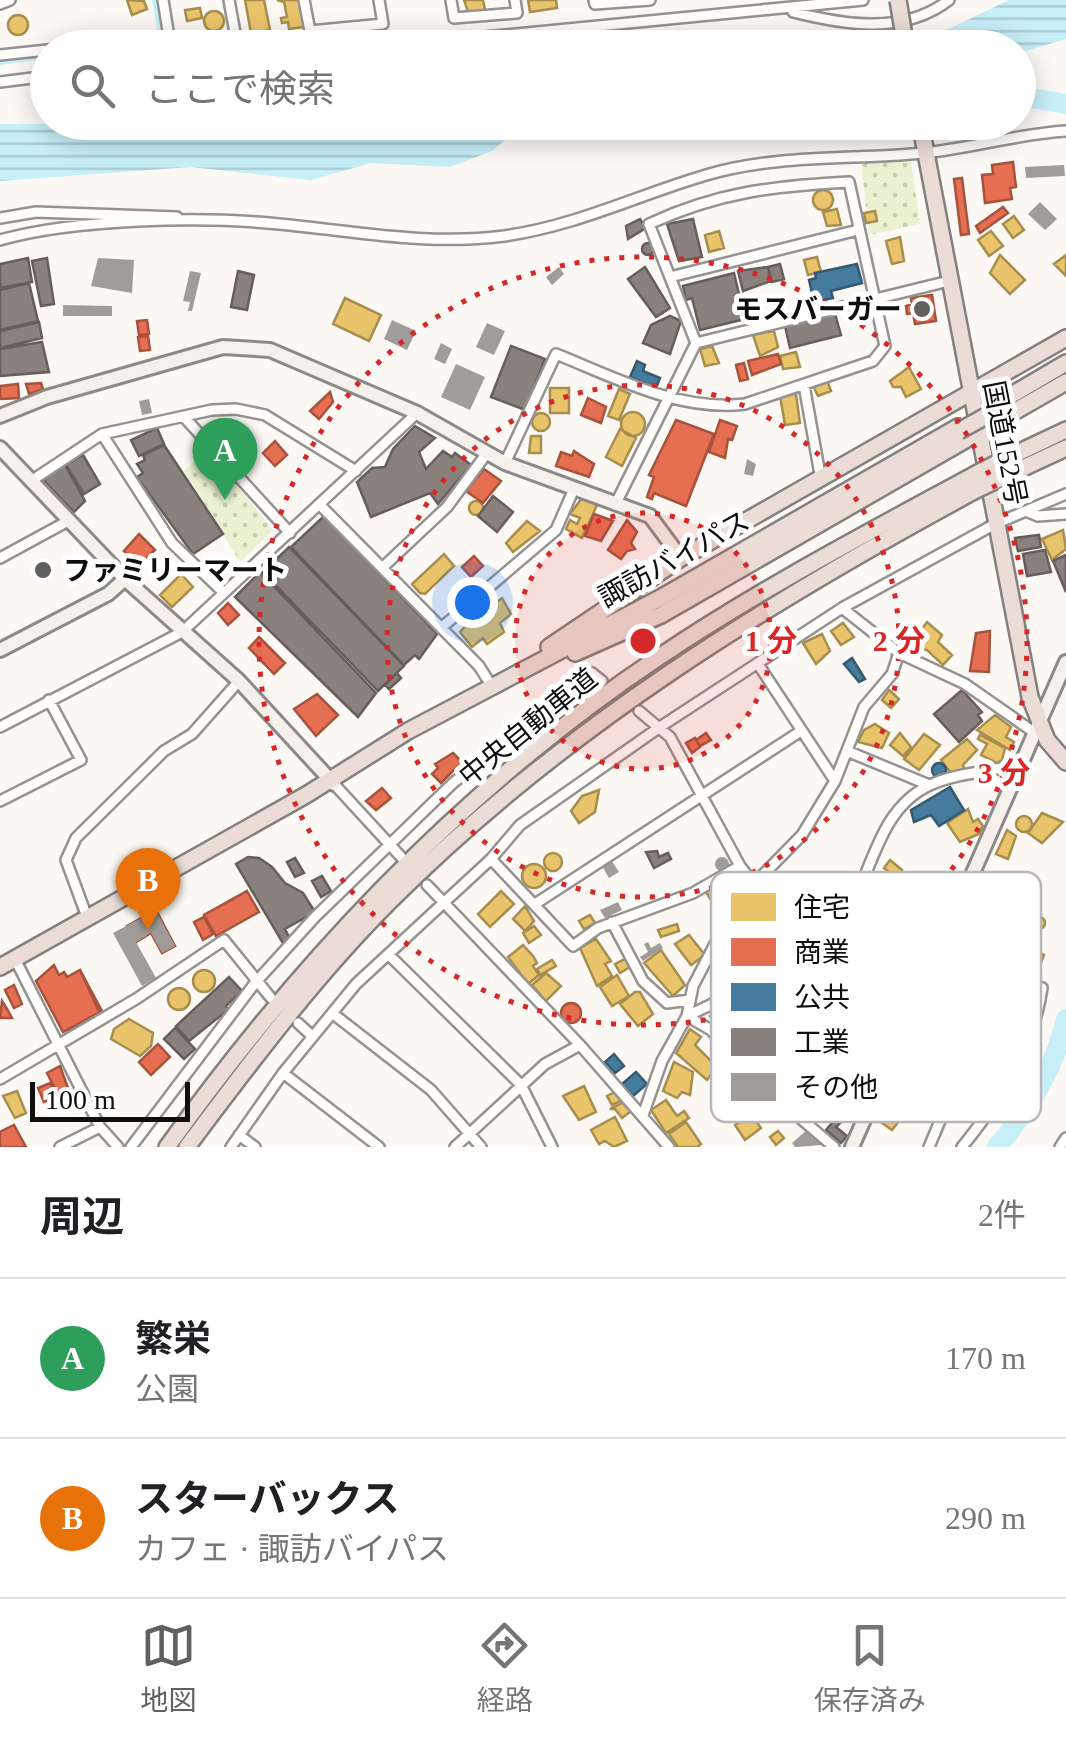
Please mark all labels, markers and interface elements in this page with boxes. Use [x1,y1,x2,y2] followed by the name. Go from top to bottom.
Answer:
[30,30,1036,140] search box
[65,58,120,113] icon: search
[145,68,335,110] text: ここで検索
[734,294,902,325] place label: モスバーガー
[911,298,933,320] marker: モスバーガー
[978,378,1032,508] street label: 国道152号
[192,418,258,500] pin: A
[593,505,755,613] street label: 諏訪バイパス
[63,555,287,586] place label: ファミリーマート
[32,559,54,581] marker: ファミリーマート
[447,577,498,628] your location
[625,623,661,659] centre of rings
[745,624,797,657] text: 1 分
[873,624,925,657] text: 2 分
[453,662,603,792] street label: 中央自動車道
[978,756,1030,789] text: 3 分
[116,848,180,930] pin: B
[711,872,1041,1122] legend
[794,892,850,923] text: 住宅
[794,937,850,968] text: 商業
[794,982,850,1013] text: 公共
[794,1027,850,1058] text: 工業
[794,1072,878,1103] text: その他
[30,1077,190,1122] scale bar
[45,1084,116,1115] text: 100 m
[40,1194,124,1240] text: 周辺
[978,1197,1026,1233] text: 2件
[135,1318,211,1360] text: 繁栄
[61,1340,84,1376] text: A
[945,1340,1026,1376] text: 170 m
[135,1371,199,1407] text: 公園
[135,1478,399,1520] text: スターバックス
[62,1500,83,1536] text: B
[945,1500,1026,1536] text: 290 m
[135,1531,449,1567] text: カフェ · 諏訪バイパス
[140,1618,196,1718] tab: 地図
[477,1618,533,1718] tab: 経路
[814,1618,926,1718] tab: 保存済み

